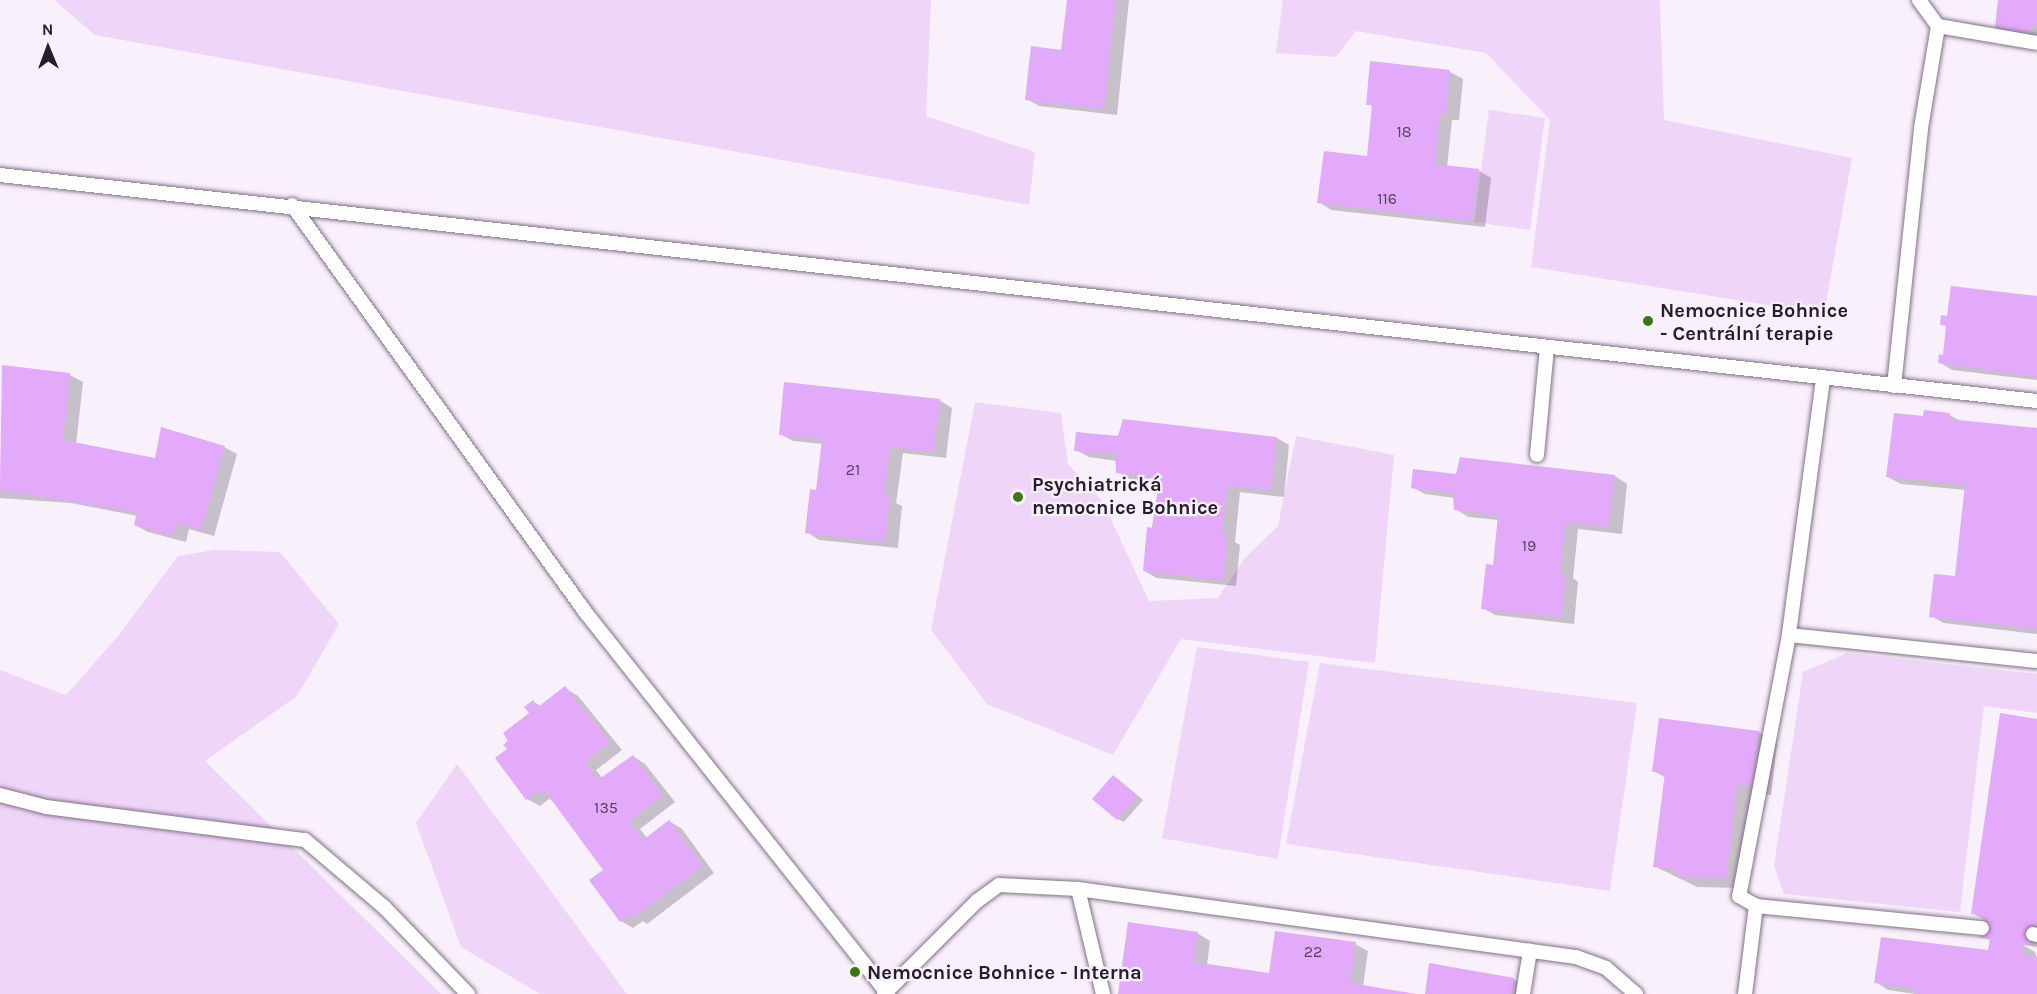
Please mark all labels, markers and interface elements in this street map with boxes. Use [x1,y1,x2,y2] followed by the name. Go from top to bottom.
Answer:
[18,18,78,78] north arrow
[42,20,54,39] text: N
[1396,122,1412,142] house number: 18
[1377,189,1397,209] house number: 116
[1660,298,1848,345] place label: Nemocnice Bohnice - Centrální terapie
[1641,314,1655,328] marker: Nemocnice Bohnice - Centrální terapie
[846,460,860,480] house number: 21
[1032,473,1218,520] place label: Psychiatrická nemocnice Bohnice
[1009,488,1027,506] marker: Psychiatrická nemocnice Bohnice
[1522,536,1536,556] house number: 19
[594,798,618,818] house number: 135
[1304,942,1322,962] house number: 22
[867,960,1142,984] place label: Nemocnice Bohnice - Interna
[848,965,862,979] marker: Nemocnice Bohnice - Interna

